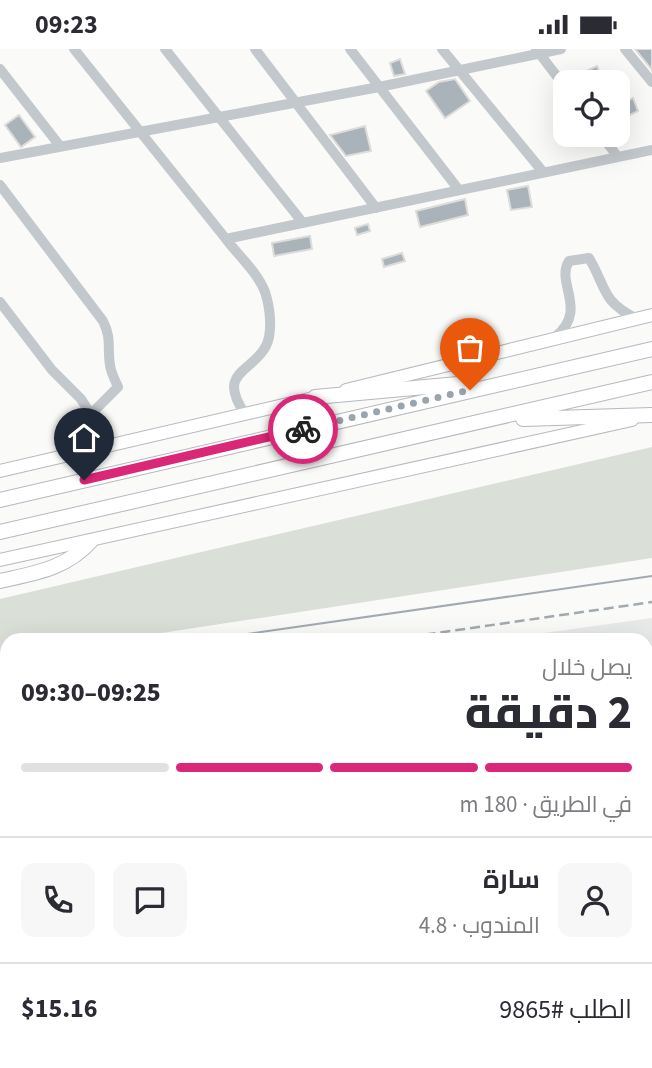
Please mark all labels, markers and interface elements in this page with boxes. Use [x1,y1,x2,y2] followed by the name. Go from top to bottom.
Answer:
[35,6,98,43] text: 09:23
[553,70,630,147] map controls
[553,70,630,147] button: locate
[440,318,500,390] pin
[451,329,489,367] icon: bag
[268,394,338,464] courier
[54,408,114,480] pin
[284,410,322,448] icon: bike
[65,419,103,457] icon: home
[542,651,632,684] text: يصل خلال
[21,674,161,711] text: 09:25–09:30
[465,681,632,746] text: 2 دقيقة
[460,788,632,821] text: في الطريق · 180 m
[483,861,540,898] text: سارة
[21,863,95,937] button: phone
[113,863,187,937] button: chat
[558,863,632,937] button: person
[419,909,540,942] text: المندوب · 4.8
[21,990,97,1027] text: $15.16
[499,991,632,1028] text: الطلب #9865

